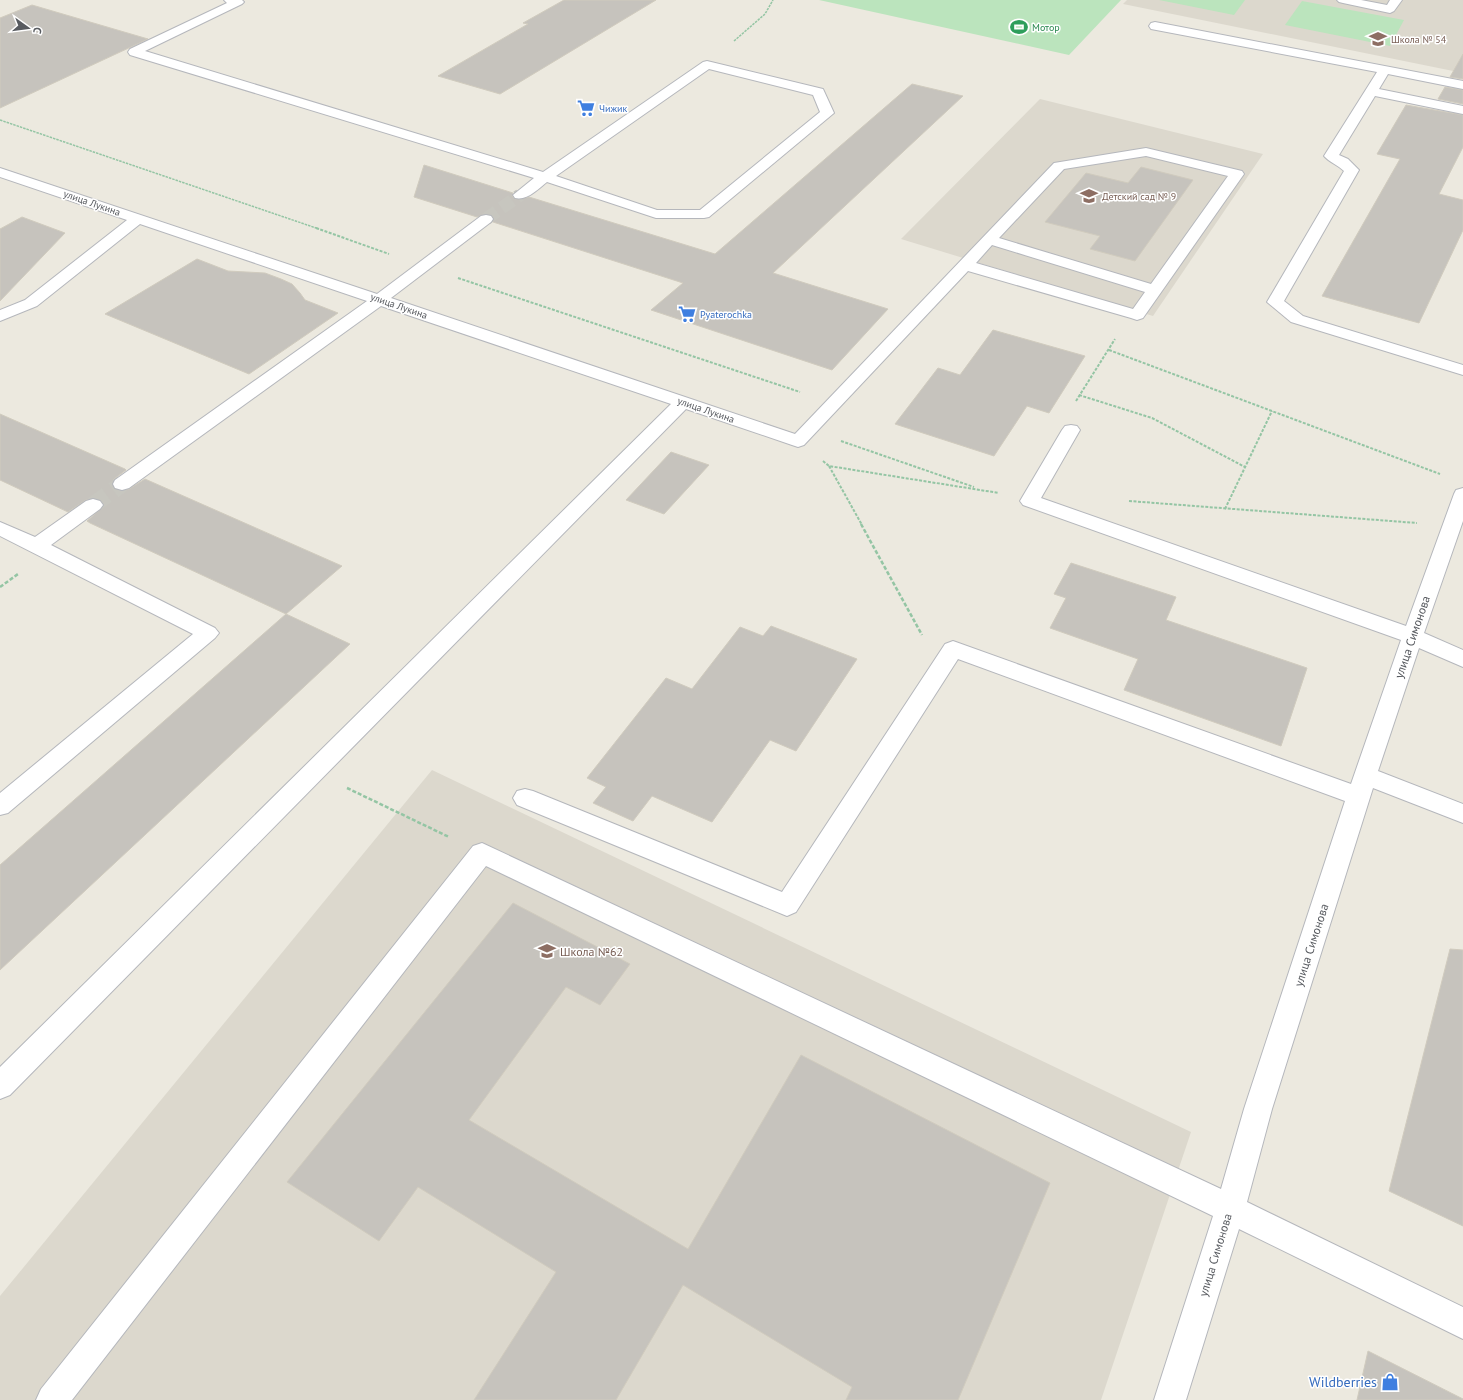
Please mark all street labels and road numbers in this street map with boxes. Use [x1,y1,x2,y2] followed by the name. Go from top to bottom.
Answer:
[62,187,122,219] street label: улица Лукина
[369,290,429,322] street label: улица Лукина
[676,394,736,426] street label: улица Лукина
[1391,594,1433,680] street label: улица Симонова
[1291,902,1331,988] street label: улица Симонова
[1195,1212,1235,1298] street label: улица Симонова

